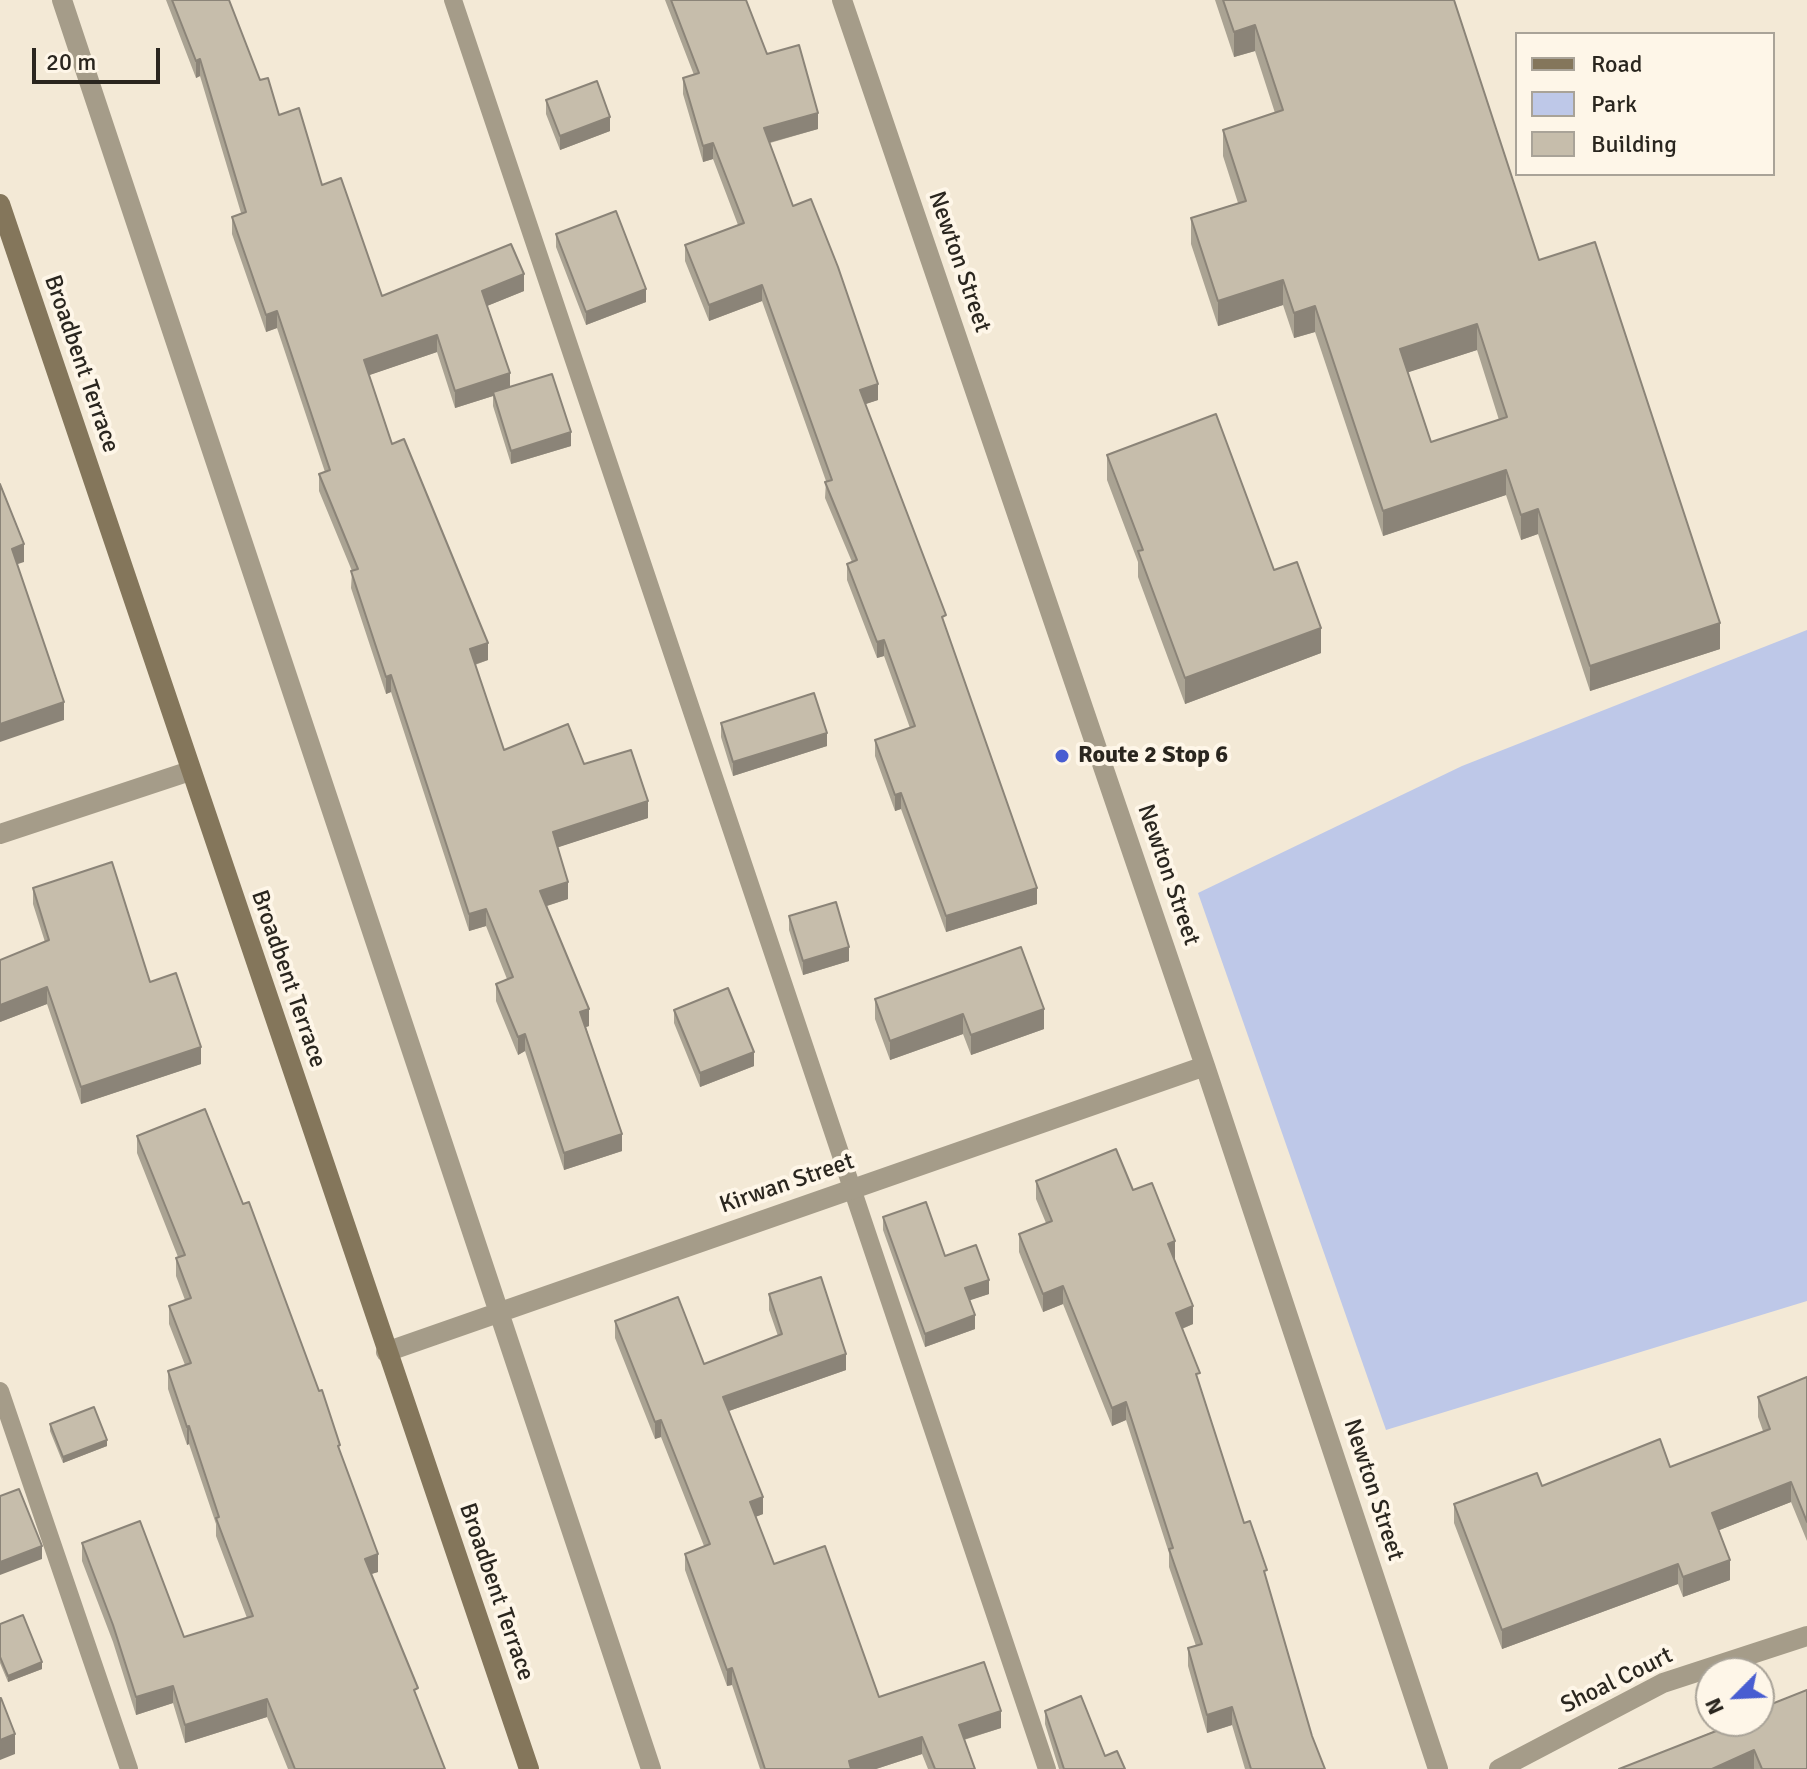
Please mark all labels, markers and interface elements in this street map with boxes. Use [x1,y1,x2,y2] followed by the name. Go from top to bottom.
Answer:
[36,32,164,82] scale bar
[1515,32,1775,176] legend
[46,47,96,77] text: 20 m
[1591,49,1642,79] text: Road
[1591,89,1637,119] text: Park
[1591,129,1677,159] text: Building
[921,188,997,336] street label: Newton Street
[37,271,125,457] street label: Broadbent Terrace
[1078,742,1228,770] place label: Route 2 Stop 6
[1053,747,1071,765] marker: Route 2 Stop 6
[1130,801,1206,949] street label: Newton Street
[244,886,332,1072] street label: Broadbent Terrace
[716,1148,858,1220] street label: Kirwan Street
[1337,1416,1409,1564] street label: Newton Street
[452,1499,540,1685] street label: Broadbent Terrace
[1556,1642,1678,1720] street label: Shoal Court
[1695,1657,1775,1737] north arrow
[1699,1694,1730,1719] text: N

